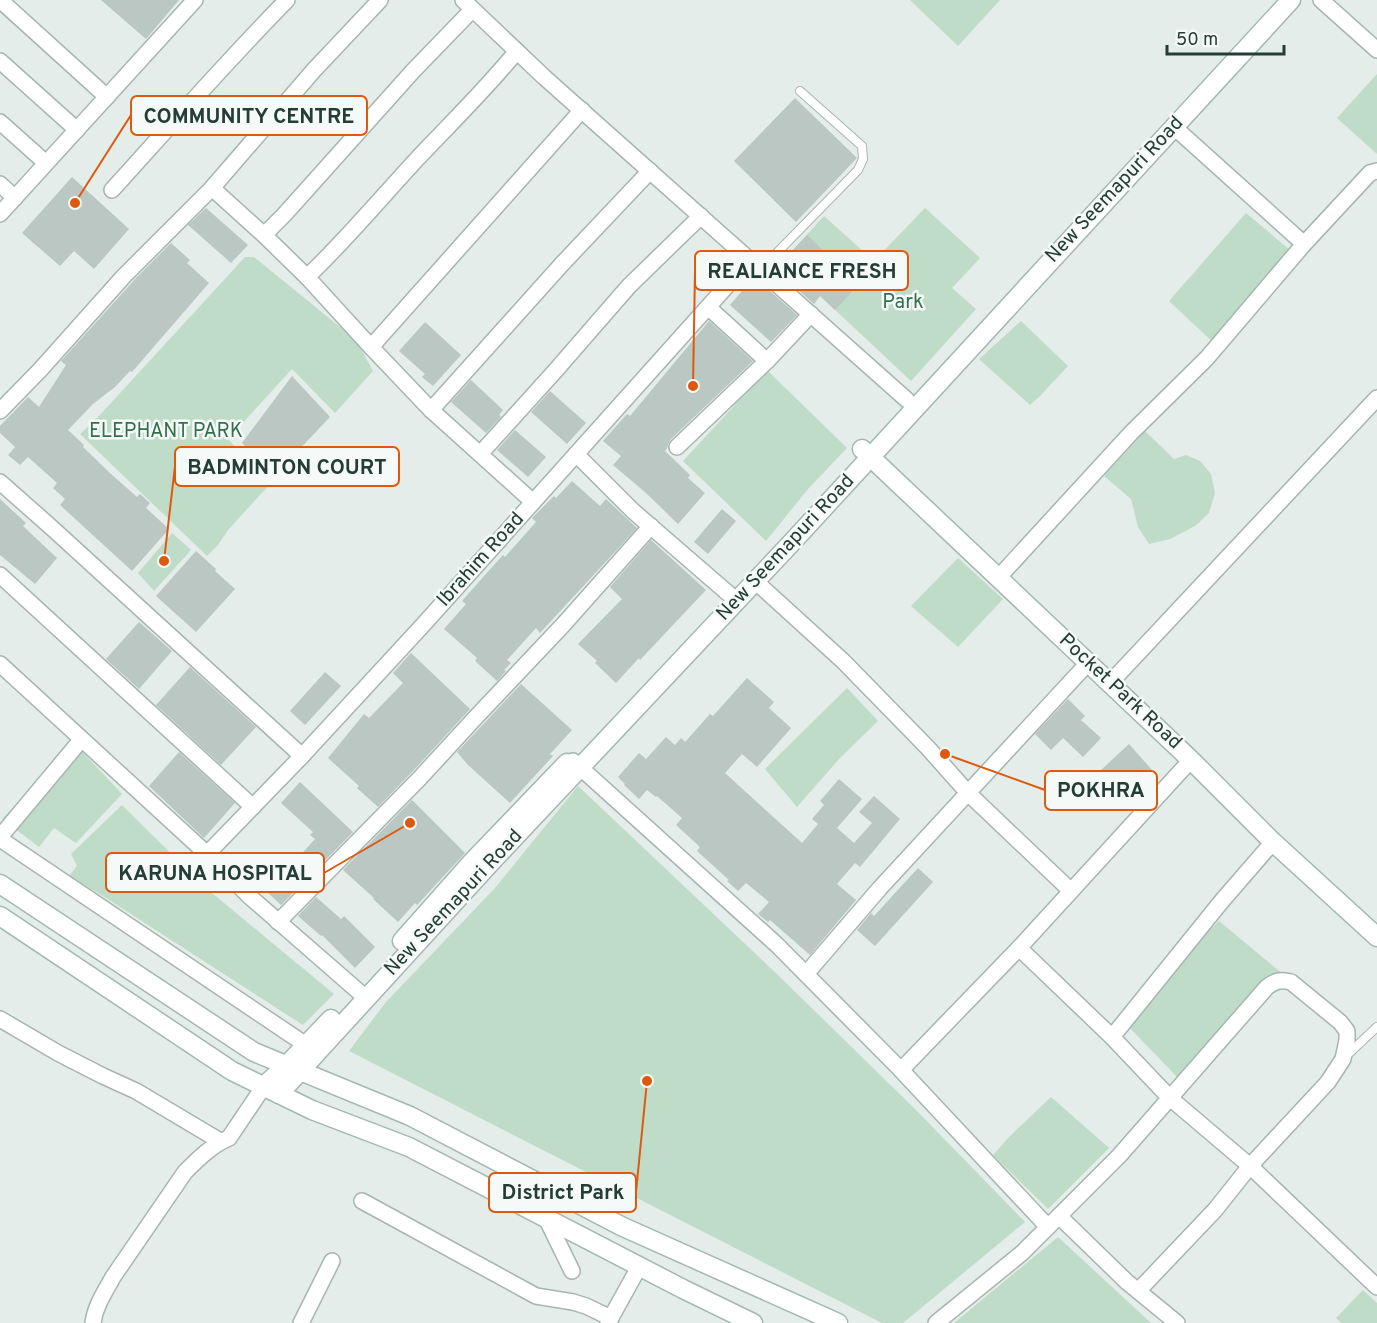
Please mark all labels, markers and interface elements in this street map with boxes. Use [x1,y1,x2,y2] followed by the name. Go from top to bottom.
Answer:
[1167,18,1284,56] scale bar
[1176,29,1218,52] text: 50 m
[131,96,367,135] callout: COMMUNITY CENTRE
[144,104,354,131] text: COMMUNITY CENTRE
[1040,111,1190,269] street label: New Seemapuri Road
[695,251,908,290] callout: REALIANCE FRESH
[707,259,897,286] text: REALIANCE FRESH
[882,290,924,316] park label: Park
[89,419,243,445] park label: ELEPHANT PARK
[175,447,399,486] callout: BADMINTON COURT
[187,455,387,482] text: BADMINTON COURT
[711,469,861,627] street label: New Seemapuri Road
[432,507,530,613] street label: Ibrahim Road
[1053,628,1187,756] street label: Pocket Park Road
[1045,771,1157,810] callout: POKHRA
[1057,778,1145,805] text: POKHRA
[379,824,529,982] street label: New Seemapuri Road
[106,853,324,892] callout: KARUNA HOSPITAL
[118,861,312,888] text: KARUNA HOSPITAL
[489,1173,636,1212] callout: District Park
[502,1180,625,1207] text: District Park

